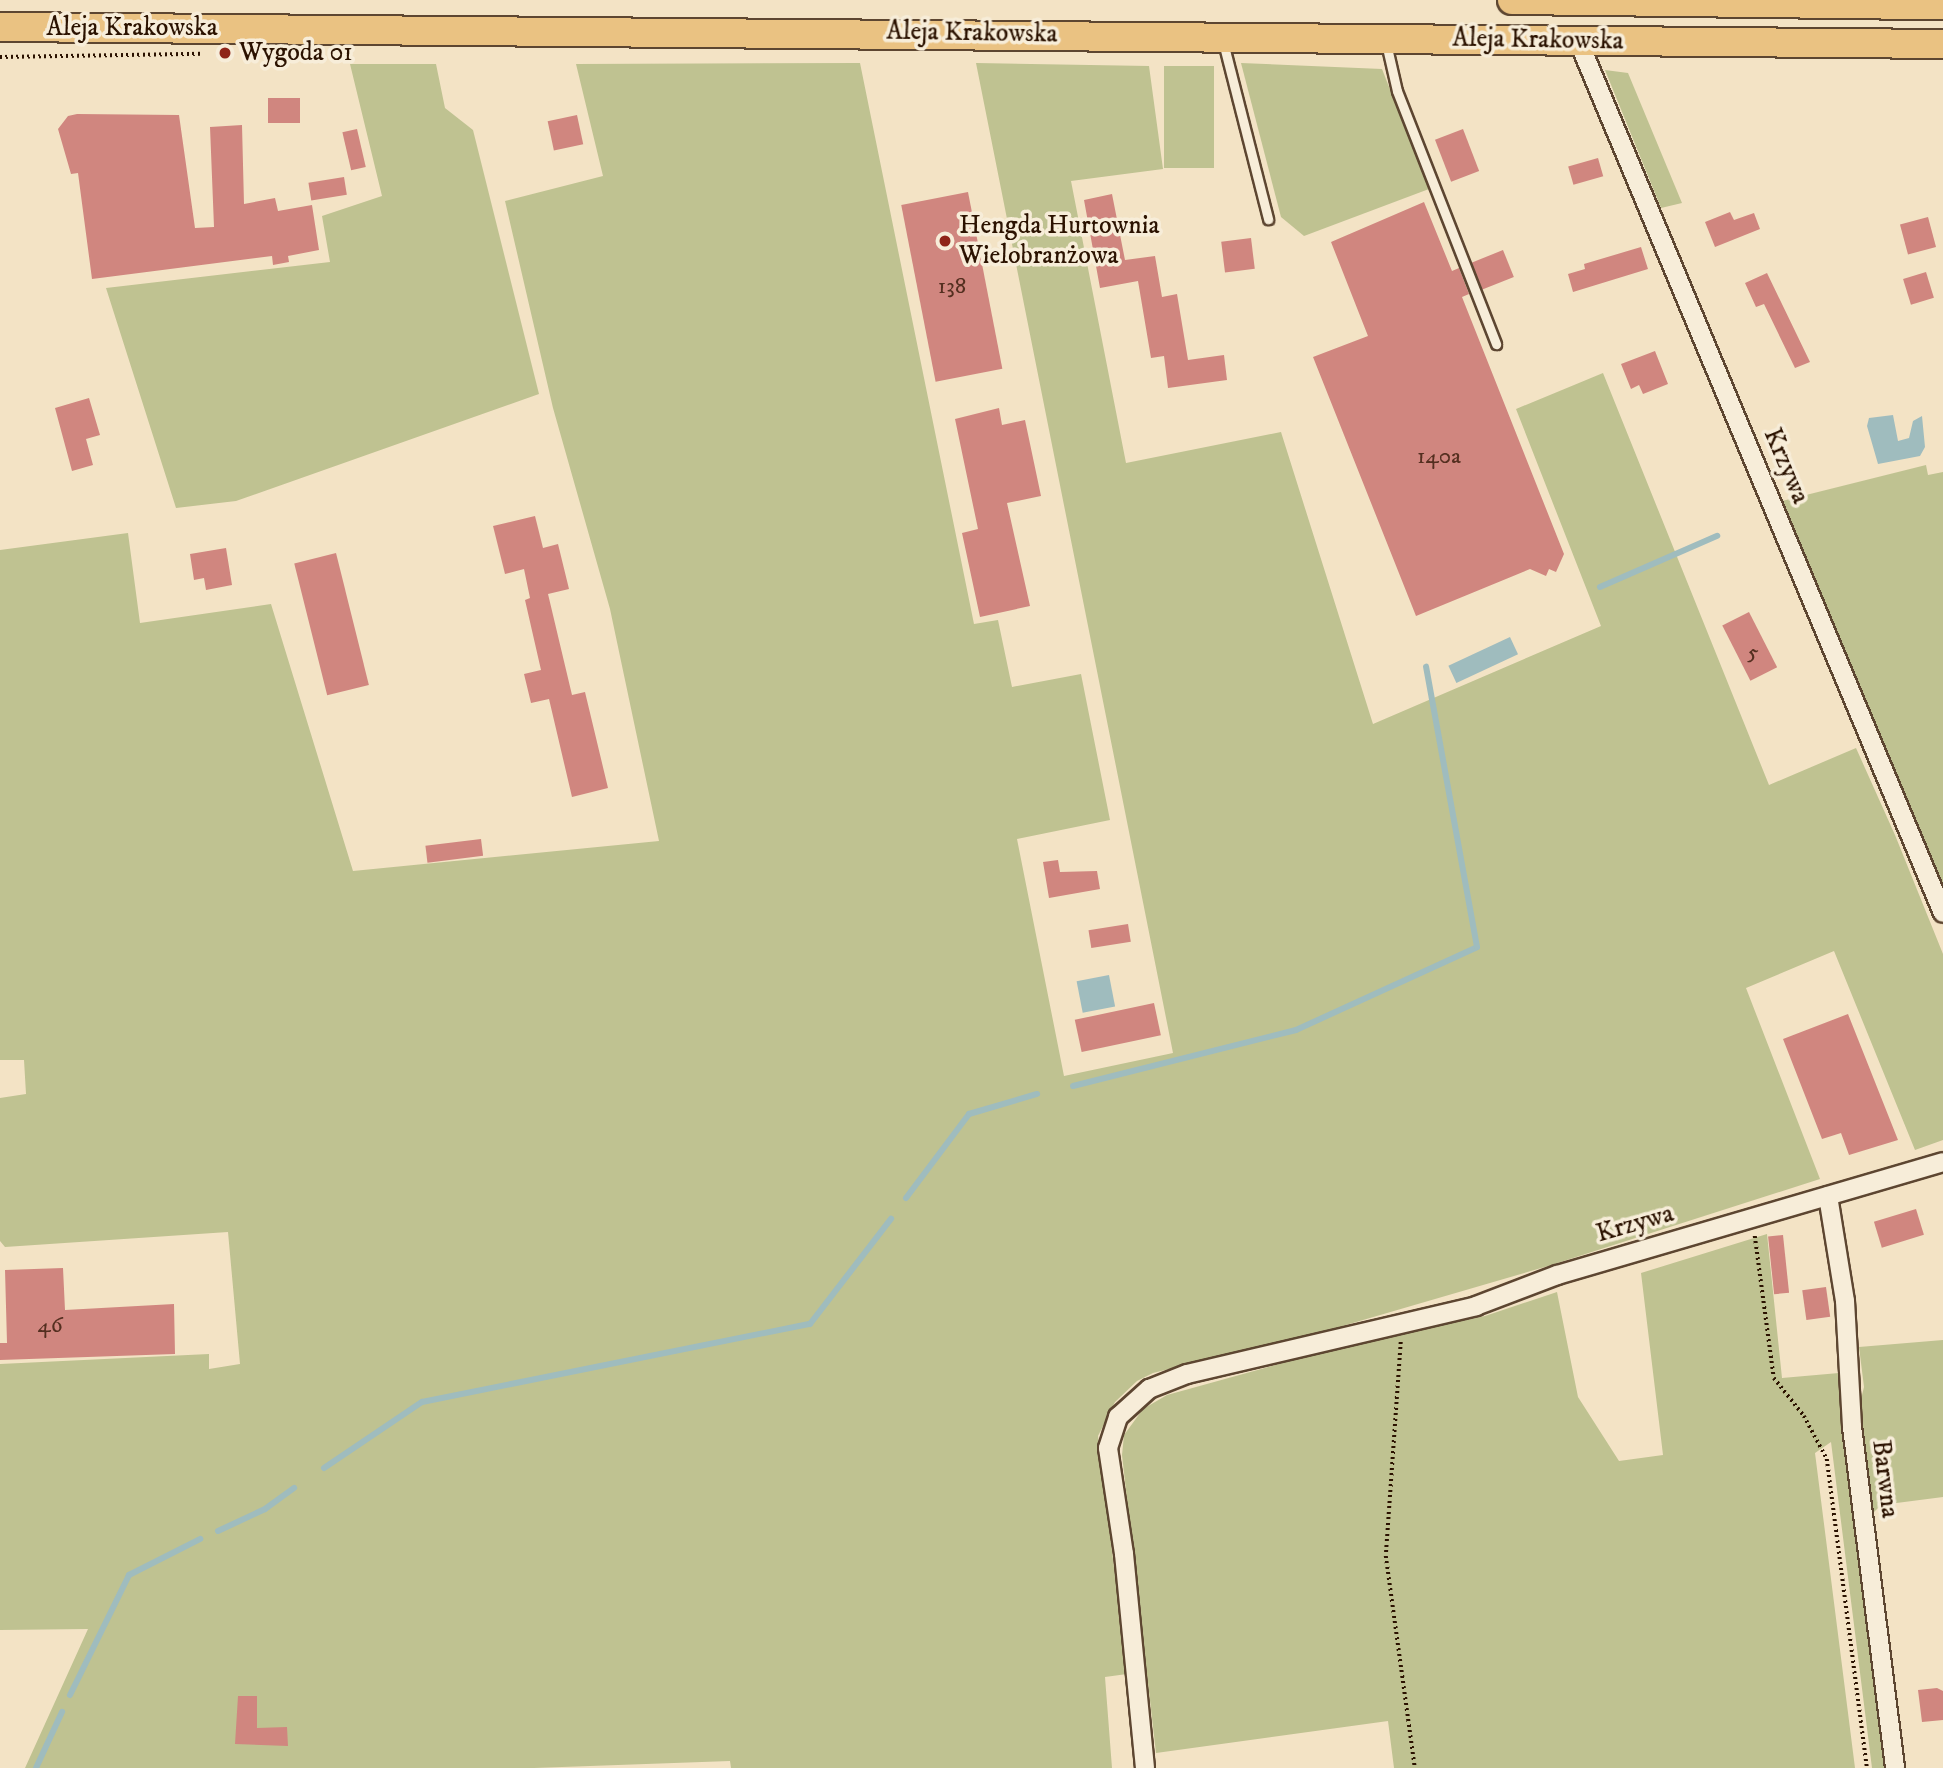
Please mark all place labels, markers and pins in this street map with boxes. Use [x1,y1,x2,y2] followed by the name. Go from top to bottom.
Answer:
[239,37,353,69] place label: Wygoda 01
[217,45,233,61] marker: Wygoda 01
[959,210,1160,272] place label: Hengda Hurtownia Wielobranżowa
[937,233,953,249] marker: Hengda Hurtownia Wielobranżowa

